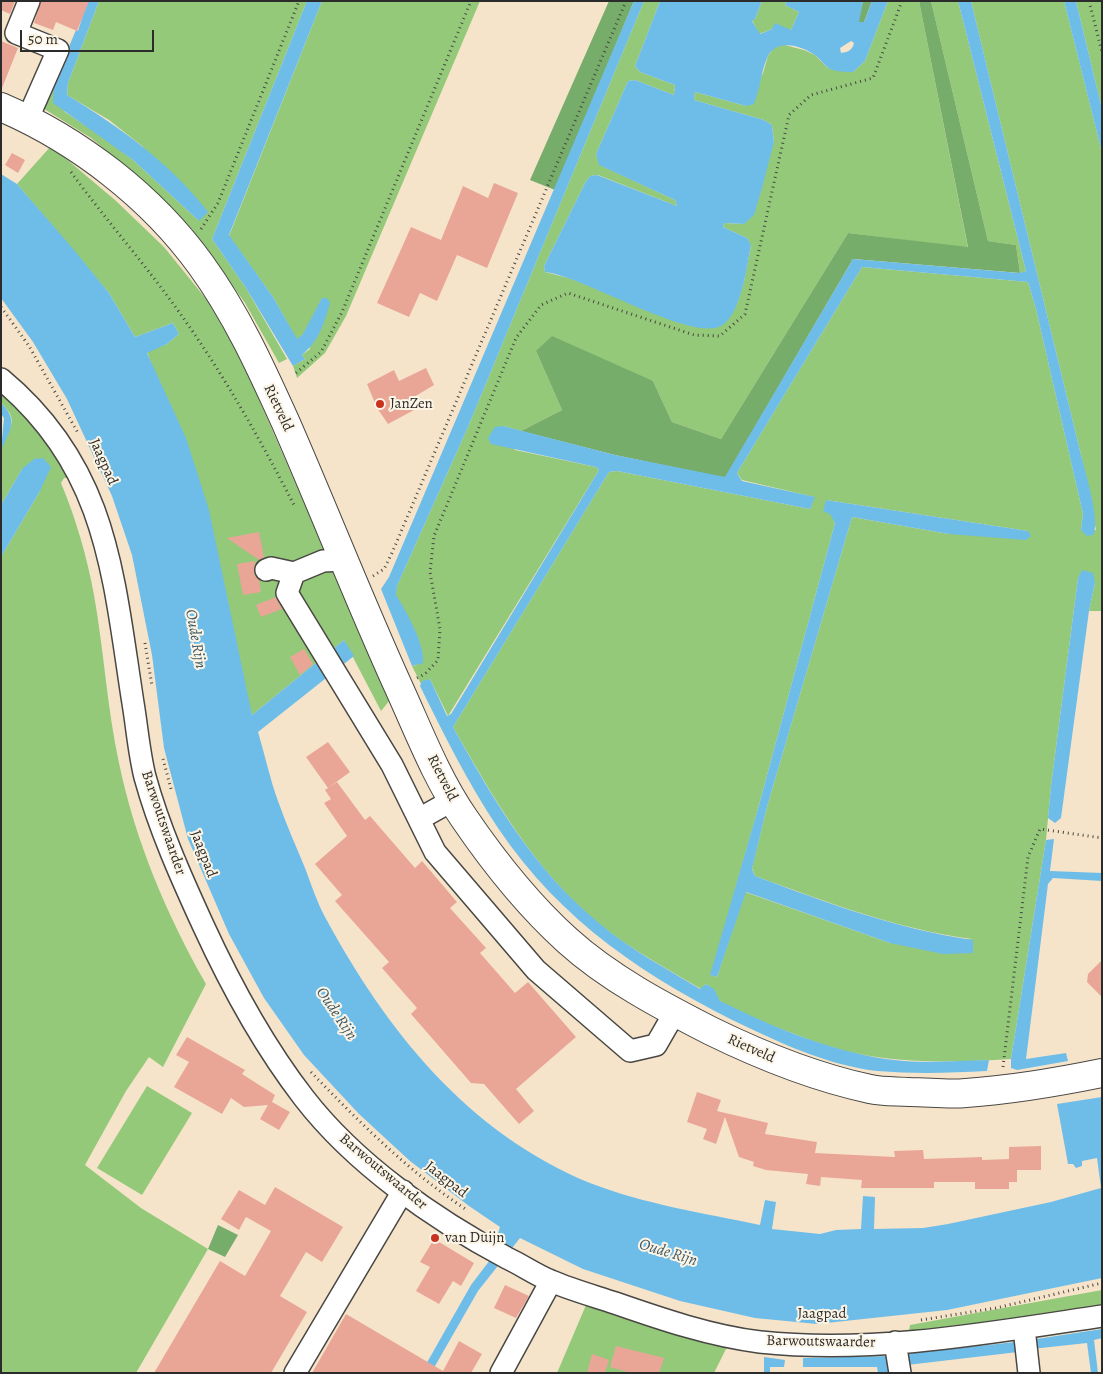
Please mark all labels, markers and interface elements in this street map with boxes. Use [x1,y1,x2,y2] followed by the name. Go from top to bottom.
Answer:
[22,20,156,52] scale bar
[28,29,58,49] text: 50 m
[259,382,297,434] street label: Rietveld
[390,395,433,413] place label: JanZen
[374,398,386,410] marker: JanZen
[85,436,121,488] street label: Jaagpad
[180,608,210,670] water label: Oude Rijn
[423,752,461,804] street label: Rietveld
[137,768,189,878] street label: Barwoutswaarder
[186,828,220,880] street label: Jaagpad
[311,984,361,1044] water label: Oude Rijn
[725,1031,777,1067] street label: Rietveld
[335,1130,431,1214] street label: Barwoutswaarder
[421,1158,471,1202] street label: Jaagpad
[445,1229,504,1247] place label: van Duijn
[429,1232,441,1244] marker: van Duijn
[637,1235,699,1271] water label: Oude Rijn
[798,1305,846,1323] street label: Jaagpad
[766,1332,876,1352] street label: Barwoutswaarder

